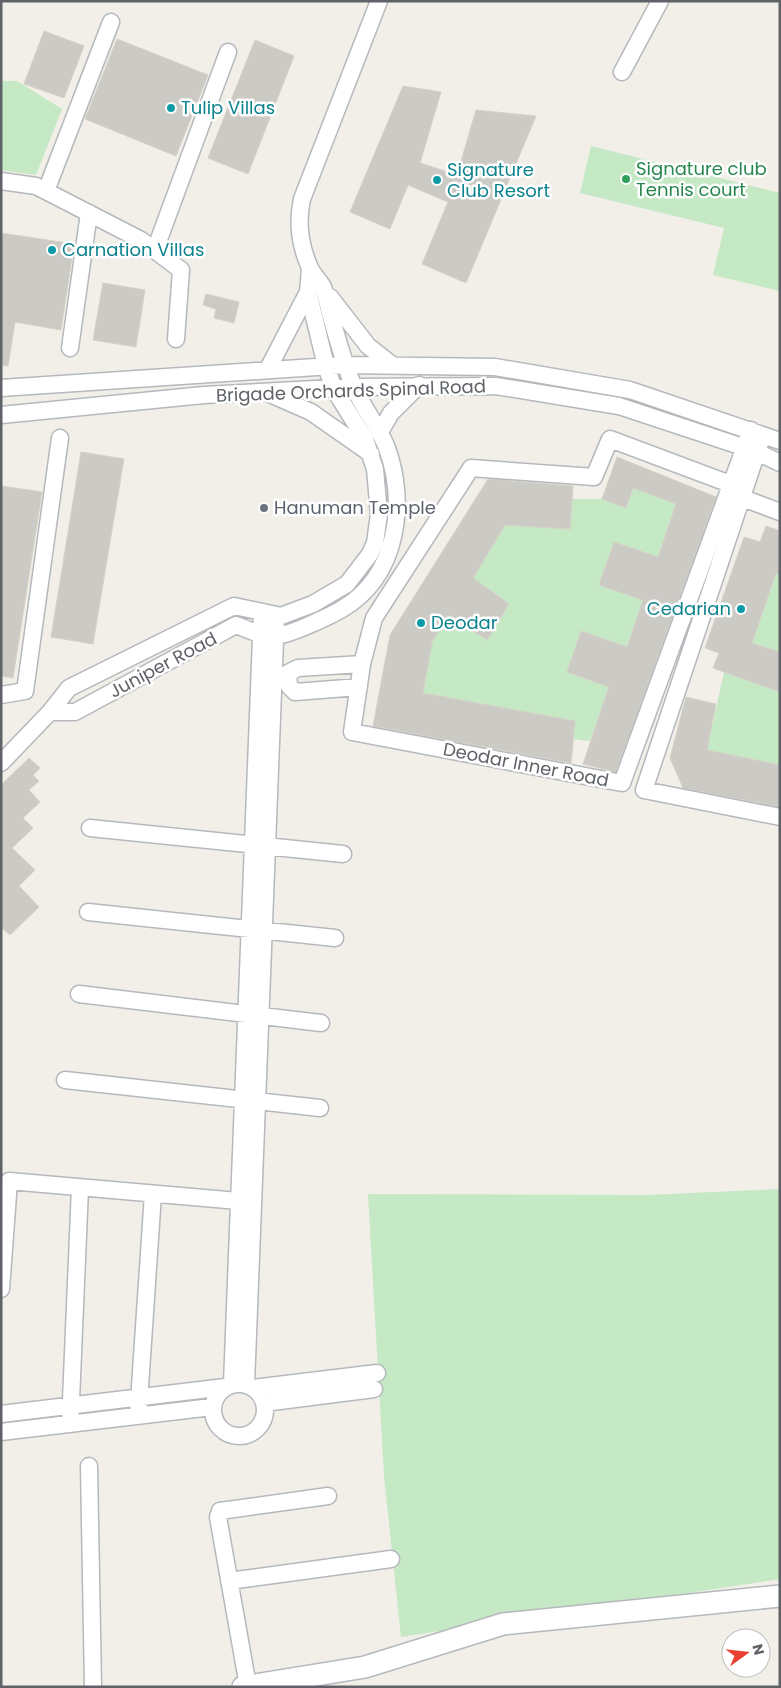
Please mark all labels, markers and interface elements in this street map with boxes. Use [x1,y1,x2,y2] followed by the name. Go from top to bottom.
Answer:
[181,95,275,120] place label: Tulip Villas
[165,102,177,114] marker: Tulip Villas
[636,156,767,202] place label: Signature club Tennis court
[447,157,550,203] place label: Signature Club Resort
[620,173,632,185] marker: Signature club Tennis court
[431,174,443,186] marker: Signature Club Resort
[62,237,204,262] place label: Carnation Villas
[46,244,58,256] marker: Carnation Villas
[216,373,486,408] street label: Brigade Orchards Spinal Road
[274,495,436,520] place label: Hanuman Temple
[258,502,270,514] marker: Hanuman Temple
[647,596,731,621] place label: Cedarian
[735,603,747,615] marker: Cedarian
[431,610,498,635] place label: Deodar
[415,617,427,629] marker: Deodar
[105,626,221,703] street label: Juniper Road
[441,736,611,793] street label: Deodar Inner Road
[721,1628,771,1678] north arrow
[748,1642,770,1657] text: N

